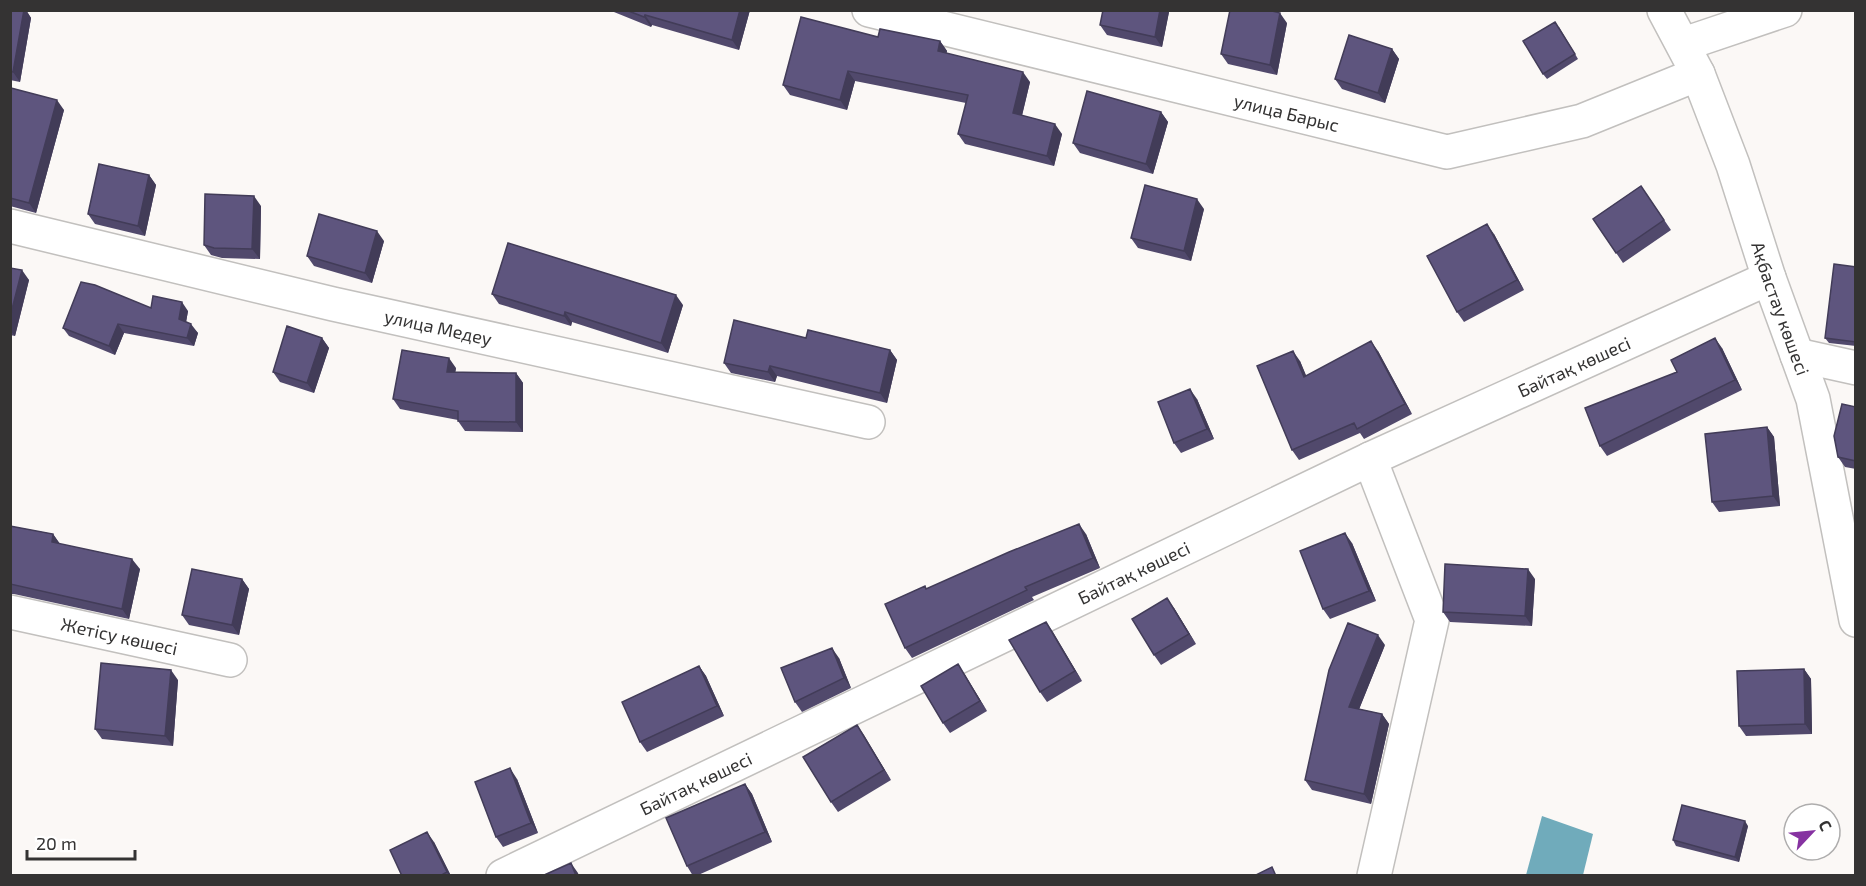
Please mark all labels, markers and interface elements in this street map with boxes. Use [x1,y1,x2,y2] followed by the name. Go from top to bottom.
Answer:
[1232,89,1341,136] street label: улица Барыс
[1747,239,1814,378] street label: Ақбастау көшесі
[382,305,494,350] street label: улица Медеу
[1514,331,1634,402] street label: Байтақ көшесі
[1074,536,1193,609] street label: Байтақ көшесі
[59,612,180,659] street label: Жетісу көшесі
[636,747,755,819] street label: Байтақ көшесі
[1782,802,1842,862] north arrow
[1815,817,1837,834] text: С
[27,823,135,861] scale bar
[36,832,77,854] text: 20 m

